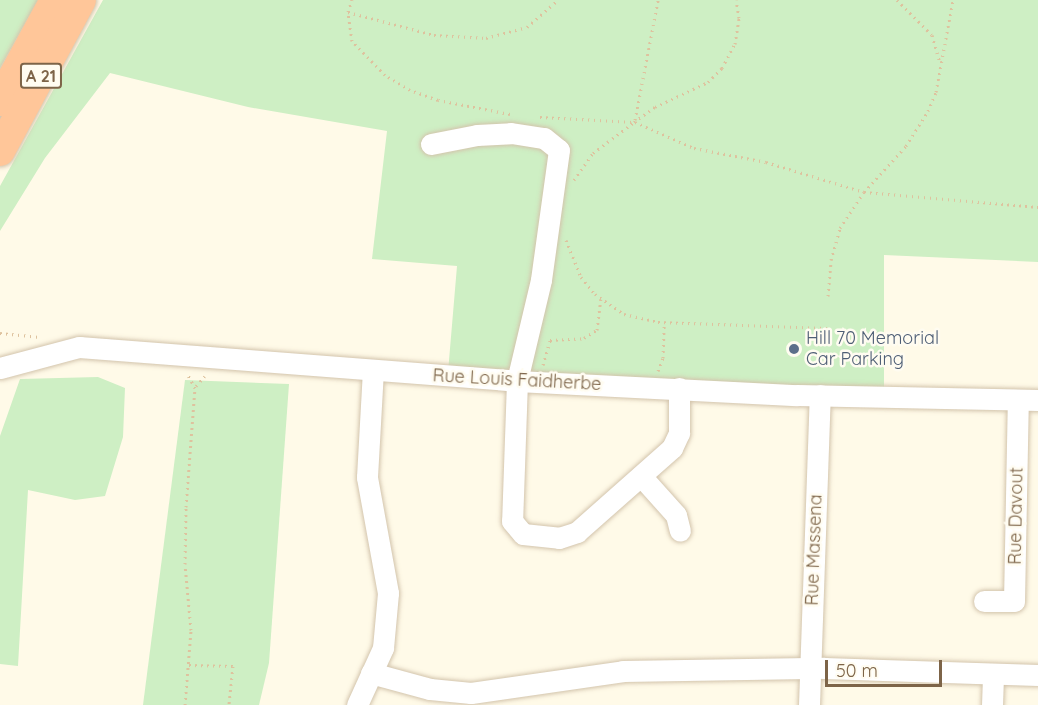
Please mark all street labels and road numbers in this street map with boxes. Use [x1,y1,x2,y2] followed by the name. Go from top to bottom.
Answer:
[18,63,63,89] road number: A 21
[432,365,602,395] street label: Rue Louis Faidherbe
[1004,467,1028,565] street label: Rue Davout
[801,494,827,606] street label: Rue Massena

